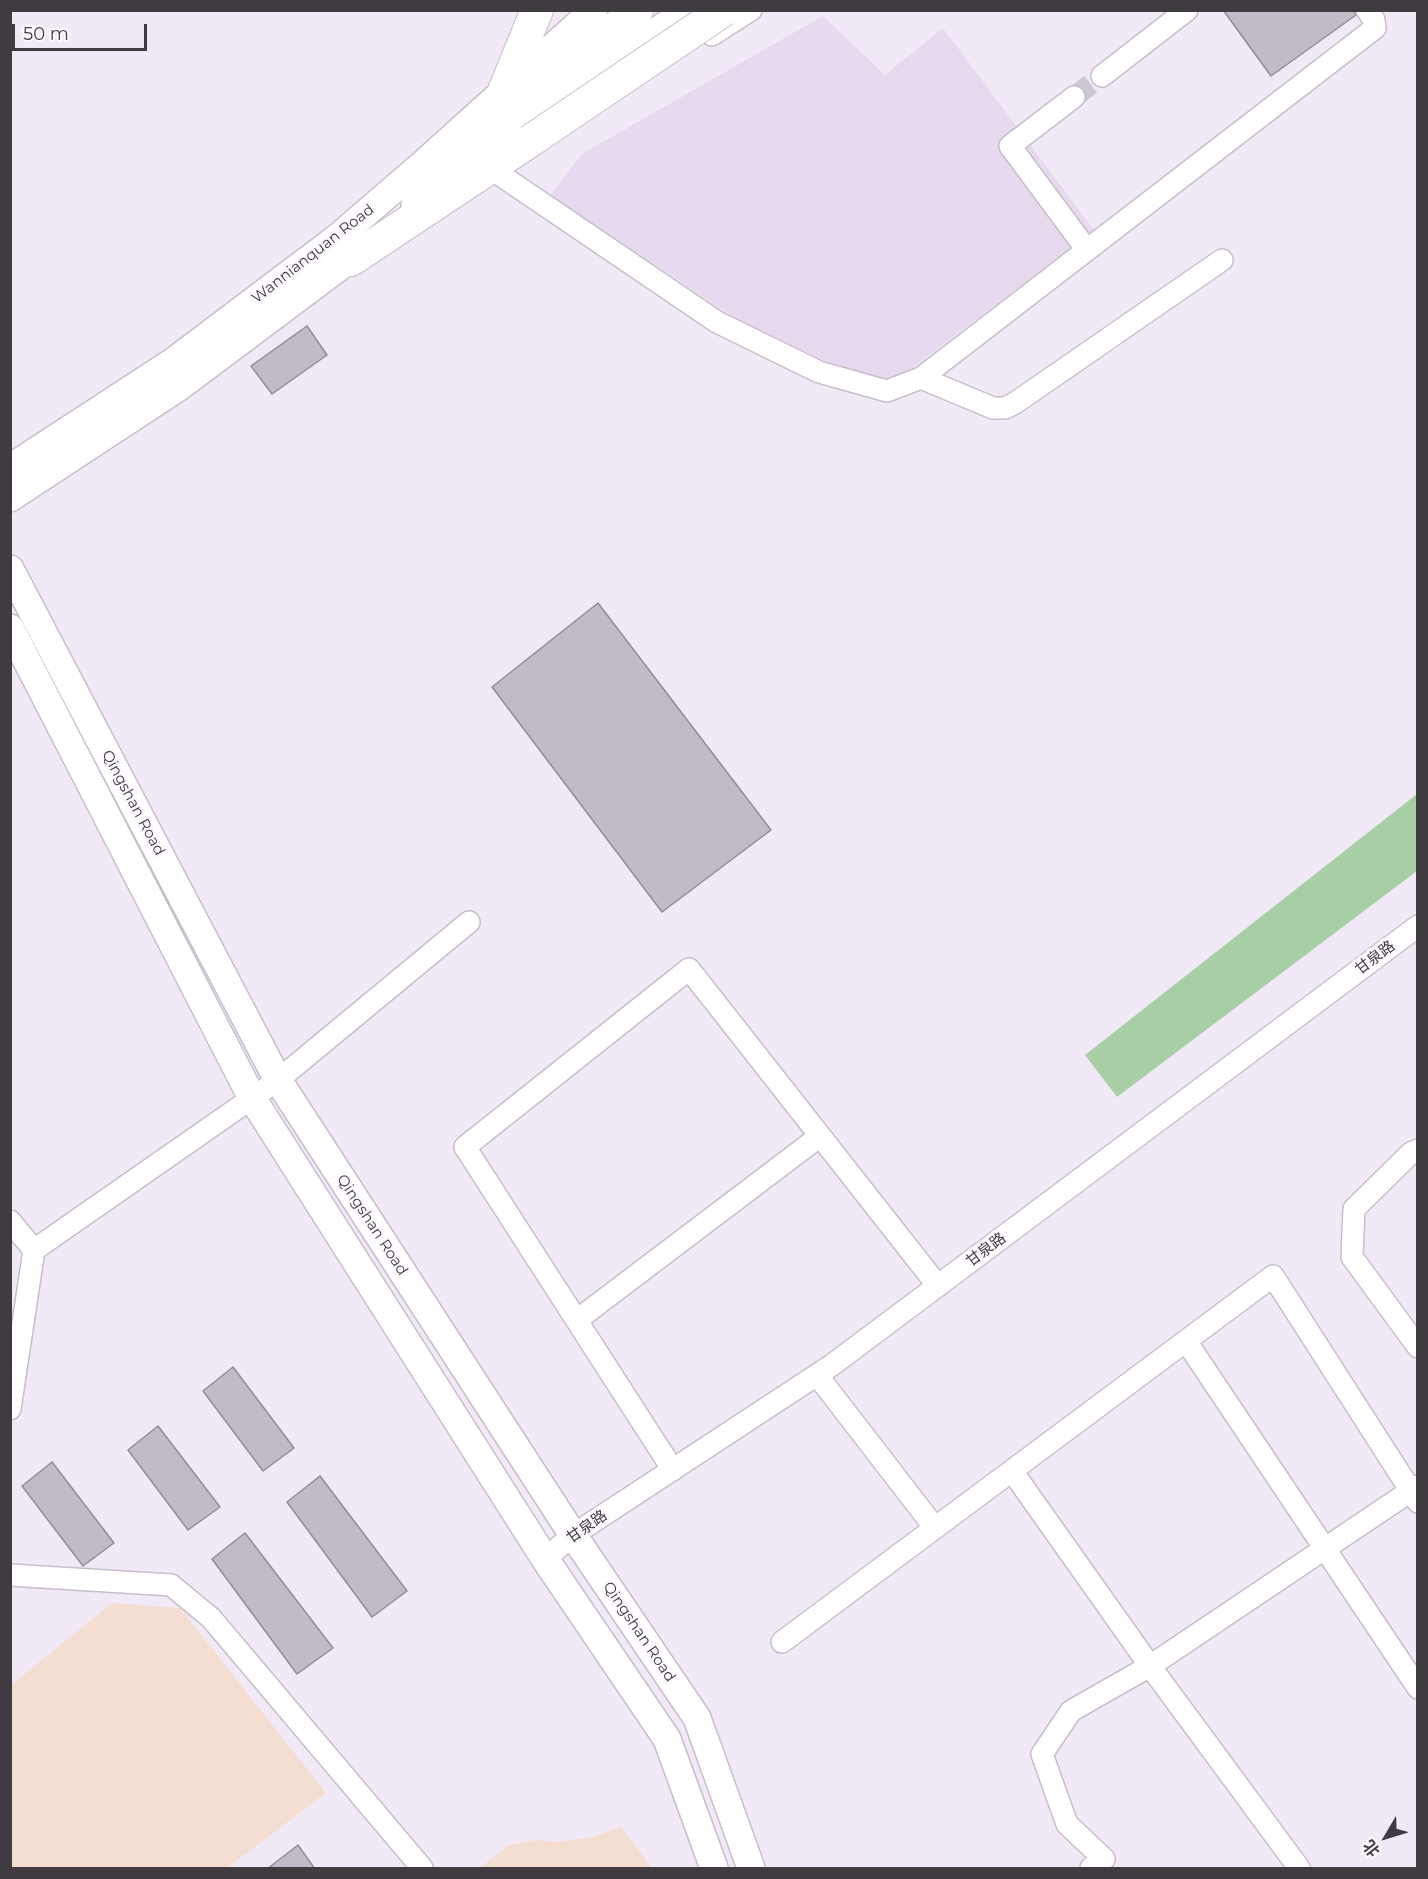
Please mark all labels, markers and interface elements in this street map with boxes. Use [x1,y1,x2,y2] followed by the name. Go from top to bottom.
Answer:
[15,12,150,50] scale bar
[23,23,69,45] text: 50 m
[248,201,378,307] street label: Wannianquan Road
[98,747,168,859] street label: Qingshan Road
[1352,937,1398,979] street label: 甘泉路
[333,1171,411,1279] street label: Qingshan Road
[963,1229,1009,1271] street label: 甘泉路
[563,1507,611,1547] street label: 甘泉路
[599,1579,679,1685] street label: Qingshan Road
[1356,1807,1416,1867] north arrow
[1359,1836,1384,1861] text: 北

